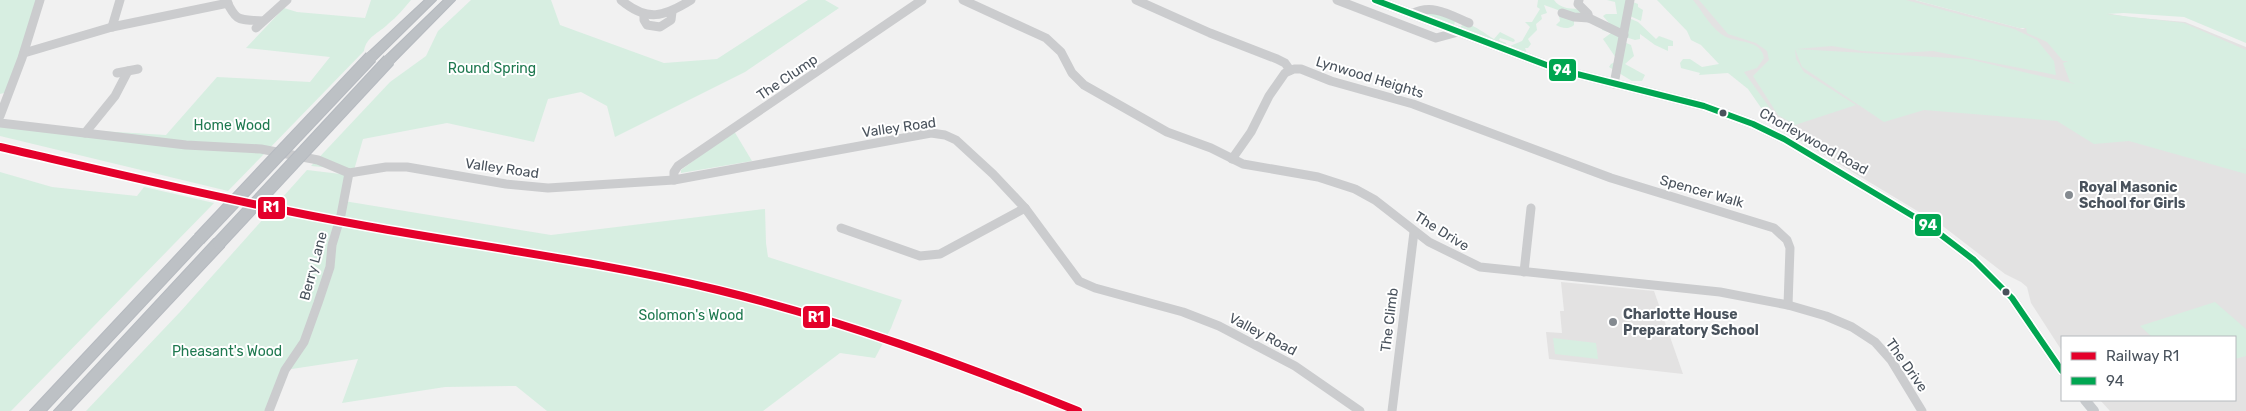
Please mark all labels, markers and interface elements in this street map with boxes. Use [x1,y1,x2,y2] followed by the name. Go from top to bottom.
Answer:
[754,51,821,104] street label: The Clump
[1314,53,1426,102] street label: Lynwood Heights
[1548,58,1577,82] line badge: 94
[448,60,536,77] park label: Round Spring
[1553,62,1572,79] text: 94
[1756,104,1871,178] street label: Chorleywood Road
[1718,108,1728,118] unlabelled marker
[861,114,937,141] street label: Valley Road
[194,117,270,134] park label: Home Wood
[464,155,540,182] street label: Valley Road
[1658,171,1746,212] street label: Spencer Walk
[2079,179,2186,212] place label: Royal Masonic School for Girls
[2063,189,2075,201] marker: Royal Masonic School for Girls
[257,196,286,220] line badge: R1
[263,199,279,216] text: R1
[1411,208,1472,255] street label: The Drive
[1914,213,1942,237] line badge: 94
[1919,217,1938,234] text: 94
[296,230,331,302] street label: Berry Lane
[1377,287,1402,353] street label: The Climb
[2001,287,2011,297] unlabelled marker
[802,305,831,329] line badge: R1
[1623,306,1759,339] place label: Charlotte House Preparatory School
[638,307,744,324] park label: Solomon's Wood
[808,309,824,326] text: R1
[1226,309,1300,359] street label: Valley Road
[1607,316,1619,328] marker: Charlotte House Preparatory School
[1882,335,1931,395] street label: The Drive
[2061,336,2236,401] legend
[172,343,282,360] park label: Pheasant's Wood
[2106,347,2179,365] text: Railway R1
[2106,372,2124,390] text: 94

